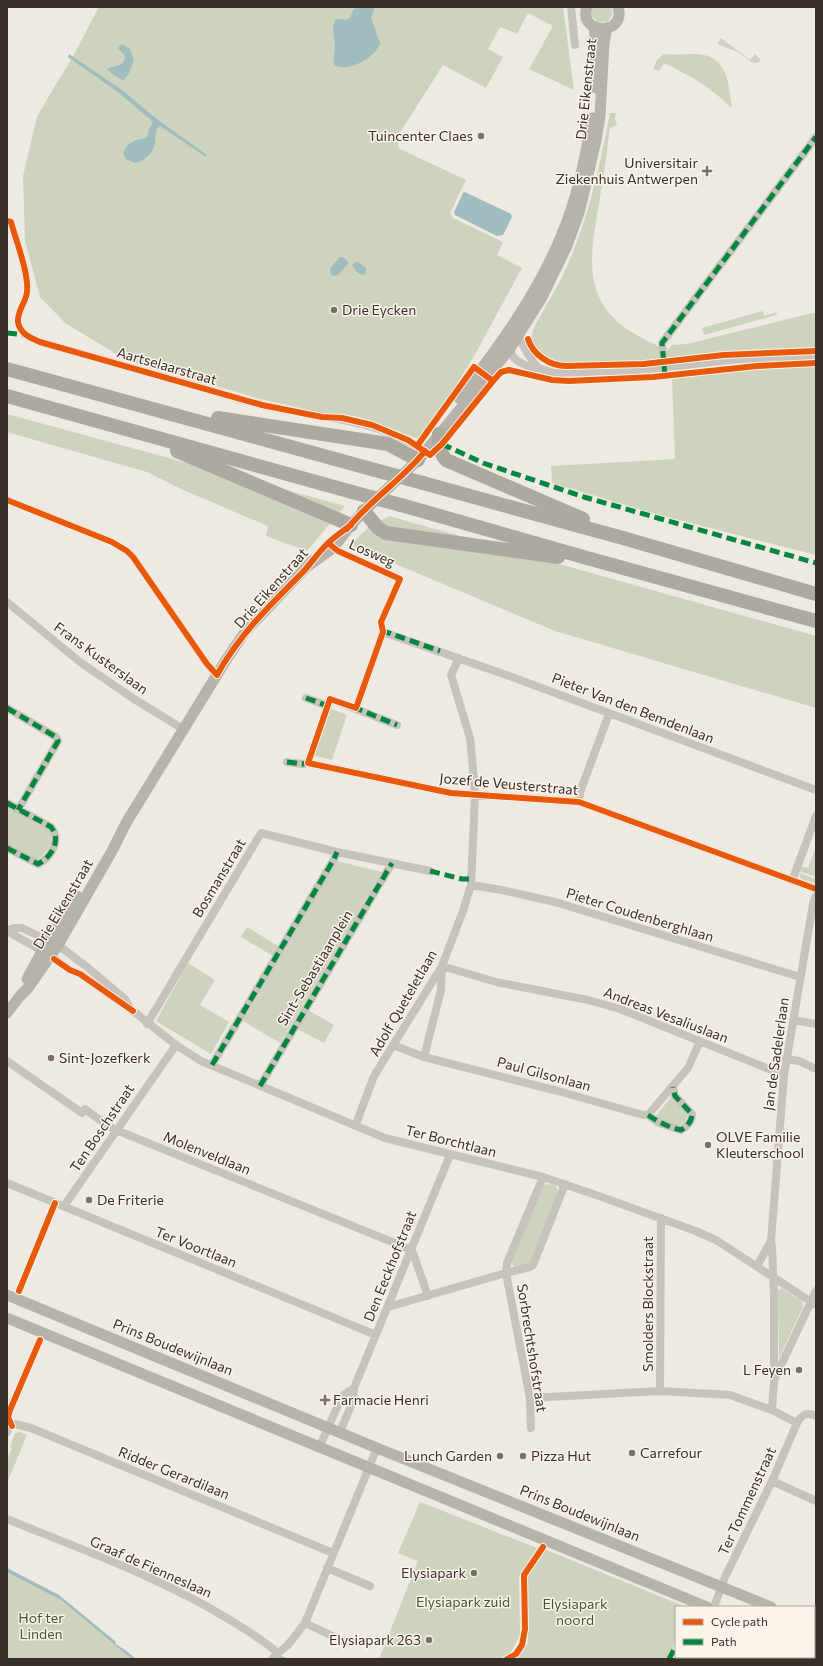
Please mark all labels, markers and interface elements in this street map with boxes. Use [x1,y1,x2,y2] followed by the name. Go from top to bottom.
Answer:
[572,37,599,141] street label: Drie Eikenstraat
[368,127,473,144] place label: Tuincenter Claes
[476,131,486,141] marker: Tuincenter Claes
[555,154,698,187] place label: Universitair Ziekenhuis Antwerpen
[701,165,713,177] marker: Universitair Ziekenhuis Antwerpen
[342,301,416,318] place label: Drie Eycken
[329,305,339,315] marker: Drie Eycken
[115,343,219,388] street label: Aartselaarstraat
[347,535,398,570] street label: Losweg
[230,544,311,631] street label: Drie Eikenstraat
[51,618,152,697] street label: Frans Kusterslaan
[550,669,717,746] street label: Pieter Van den Bemdenlaan
[439,769,579,798] street label: Jozef de Veusterstraat
[188,835,249,920] street label: Bosmanstraat
[29,855,96,952] street label: Drie Eikenstraat
[564,884,716,945] street label: Pieter Coudenberghlaan
[273,907,356,1029] street label: Sint-Sebastiaanplein
[365,947,440,1059] street label: Adolf Queteletlaan
[601,983,731,1046] street label: Andreas Vesaliuslaan
[759,996,792,1112] street label: Jan de Sadelerlaan
[59,1049,151,1066] place label: Sint-Jozefkerk
[46,1053,56,1063] marker: Sint-Jozefkerk
[495,1053,593,1094] street label: Paul Gilsonlaan
[66,1080,137,1175] street label: Ten Boschstraat
[404,1121,498,1160] street label: Ter Borchtlaan
[161,1127,253,1178] street label: Molenveldlaan
[716,1128,804,1161] place label: OLVE Familie Kleuterschool
[703,1140,713,1150] marker: OLVE Familie Kleuterschool
[97,1191,164,1208] place label: De Friterie
[84,1195,94,1205] marker: De Friterie
[360,1208,420,1324] street label: Den Eeckhofstraat
[153,1222,239,1271] street label: Ter Voortlaan
[639,1236,656,1372] street label: Smolders Blockstraat
[514,1283,551,1414] street label: Sorbrechtshofstraat
[111,1315,236,1378] street label: Prins Boudewijnlaan
[743,1361,791,1378] place label: L Feyen
[794,1365,804,1375] marker: L Feyen
[333,1391,429,1408] place label: Farmacie Henri
[320,1395,330,1405] marker: Farmacie Henri
[116,1442,232,1503] street label: Ridder Gerardilaan
[640,1444,703,1461] place label: Carrefour
[714,1444,779,1558] street label: Ter Tommenstraat
[404,1447,492,1464] place label: Lunch Garden
[531,1447,592,1464] place label: Pizza Hut
[627,1448,637,1458] marker: Carrefour
[495,1451,505,1461] marker: Lunch Garden
[518,1451,528,1461] marker: Pizza Hut
[518,1481,643,1544] street label: Prins Boudewijnlaan
[88,1532,215,1601] street label: Graaf de Fienneslaan
[401,1564,466,1581] place label: Elysiapark
[469,1568,479,1578] marker: Elysiapark
[416,1593,510,1610] park label: Elysiapark zuid
[542,1595,608,1628] park label: Elysiapark noord
[675,1606,815,1658] legend
[18,1609,64,1642] park label: Hof ter Linden
[711,1614,768,1628] text: Cycle path
[329,1631,421,1648] place label: Elysiapark 263
[711,1634,737,1648] text: Path
[424,1635,434,1645] marker: Elysiapark 263

